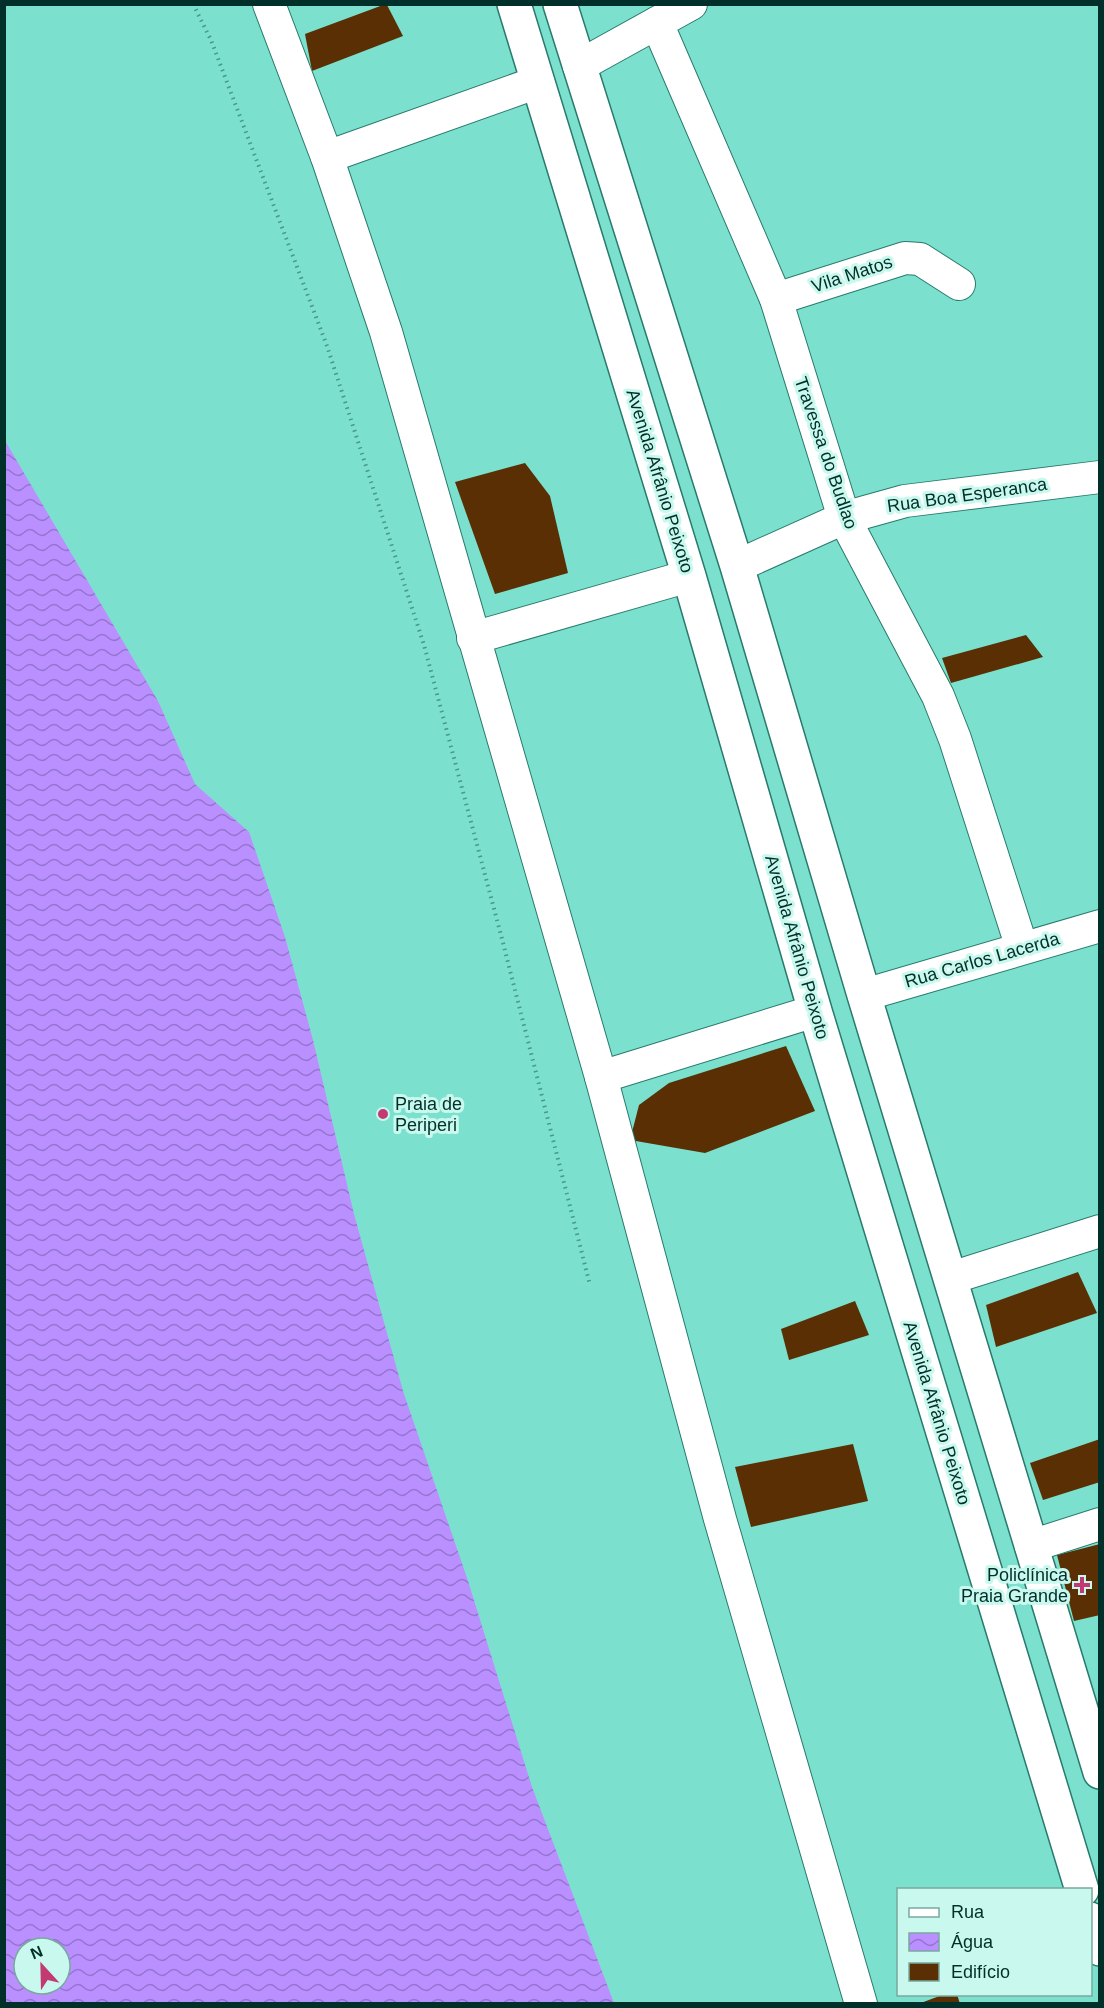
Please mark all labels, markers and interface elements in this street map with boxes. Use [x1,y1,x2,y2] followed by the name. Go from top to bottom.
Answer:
[809,252,895,296] street label: Vila Matos
[791,374,861,532] street label: Travessa do Budlao
[623,387,697,575] street label: Avenida Afrânio Peixoto
[886,474,1049,516] street label: Rua Boa Esperanca
[761,853,833,1041] street label: Avenida Afrânio Peixoto
[902,928,1063,992] street label: Rua Carlos Lacerda
[395,1094,462,1135] place label: Praia de Periperi
[376,1107,390,1121] marker: Praia de Periperi
[900,1319,974,1507] street label: Avenida Afrânio Peixoto
[961,1565,1069,1606] place label: Policlínica Praia Grande
[1073,1576,1091,1594] marker: Policlínica Praia Grande
[897,1888,1092,1996] legend
[951,1902,985,1922] text: Rua
[951,1932,994,1952] text: Água
[12,1936,72,1996] north arrow
[28,1943,45,1963] text: N
[951,1962,1010,1982] text: Edifício

